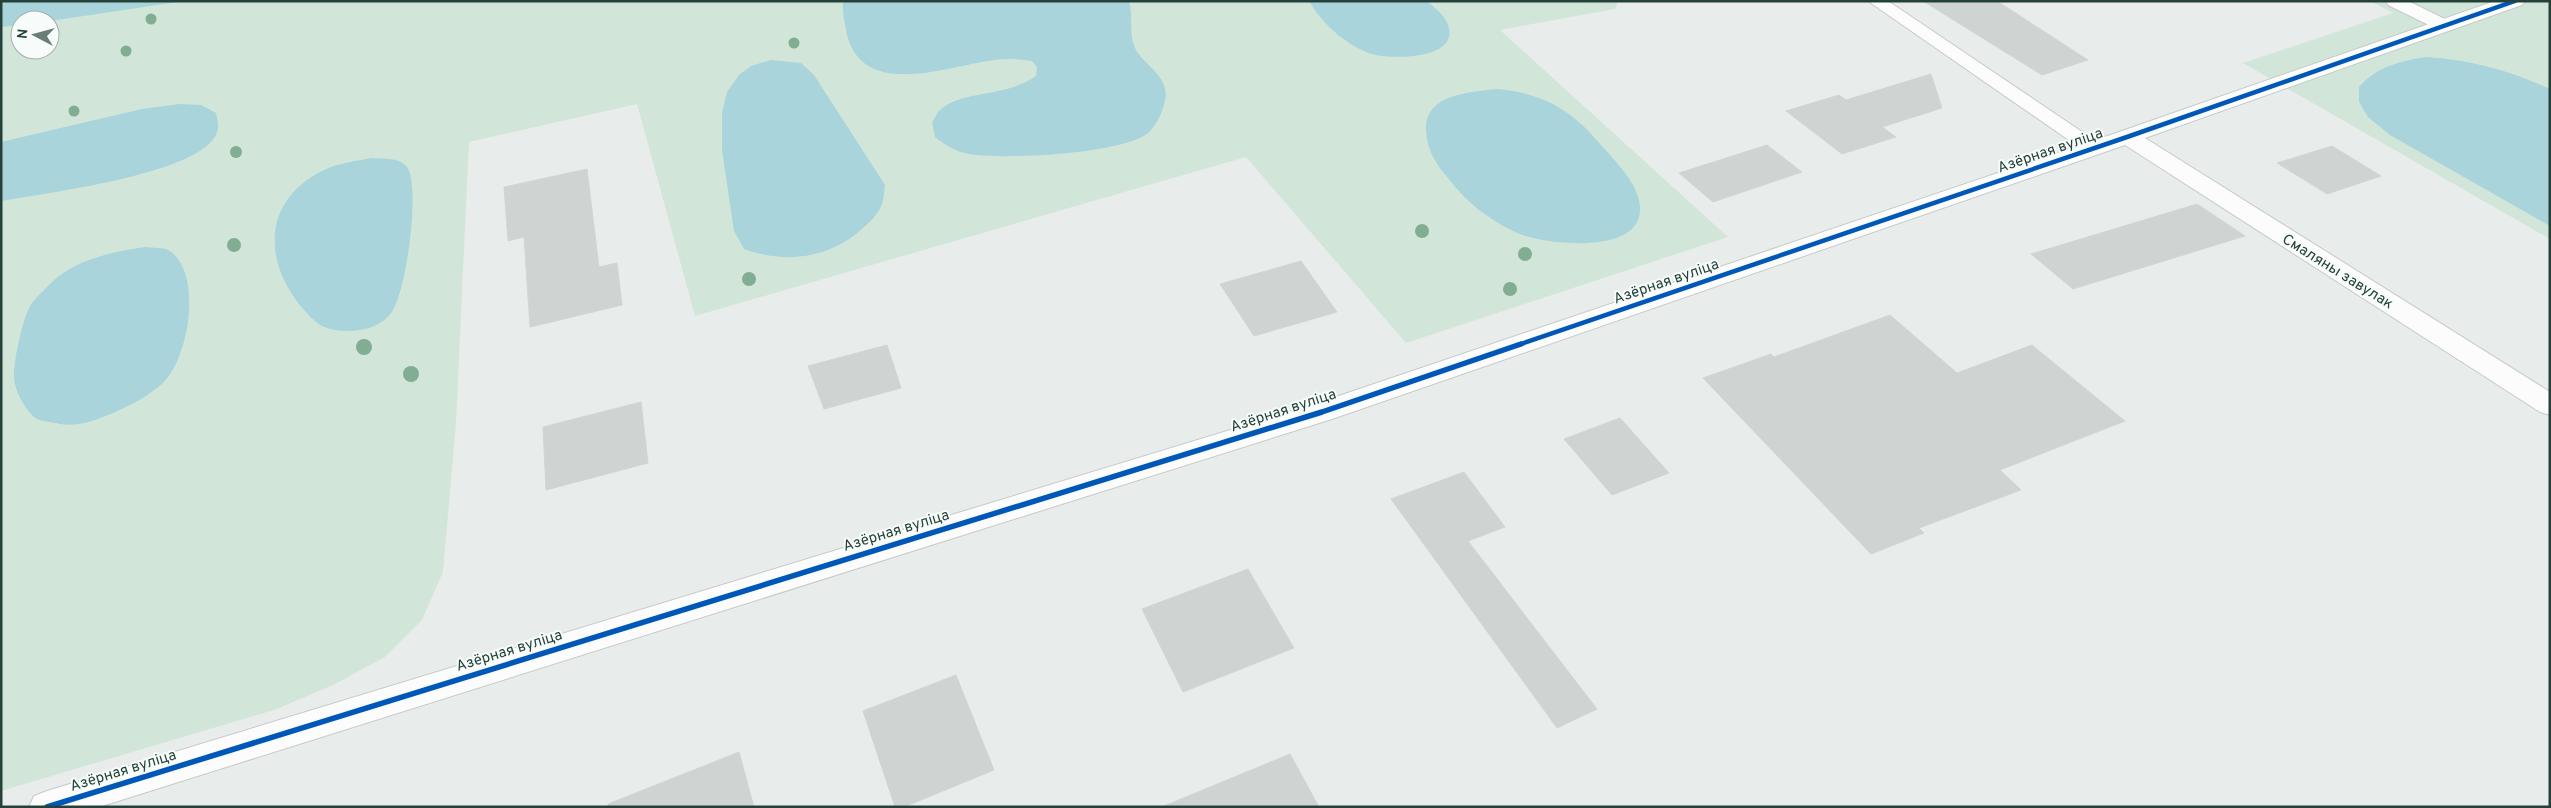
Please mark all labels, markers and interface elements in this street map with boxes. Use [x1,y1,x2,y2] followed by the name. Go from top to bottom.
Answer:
[10,10,60,60] north arrow
[15,28,33,40] text: N
[1995,125,2106,178] street label: Азёрная вуліца
[2278,230,2396,314] street label: Смаляны завулак
[1611,256,1722,309] street label: Азёрная вуліца
[1228,385,1339,437] street label: Азёрная вуліца
[841,506,952,557] street label: Азёрная вуліца
[454,626,565,677] street label: Азёрная вуліца
[68,746,179,797] street label: Азёрная вуліца

